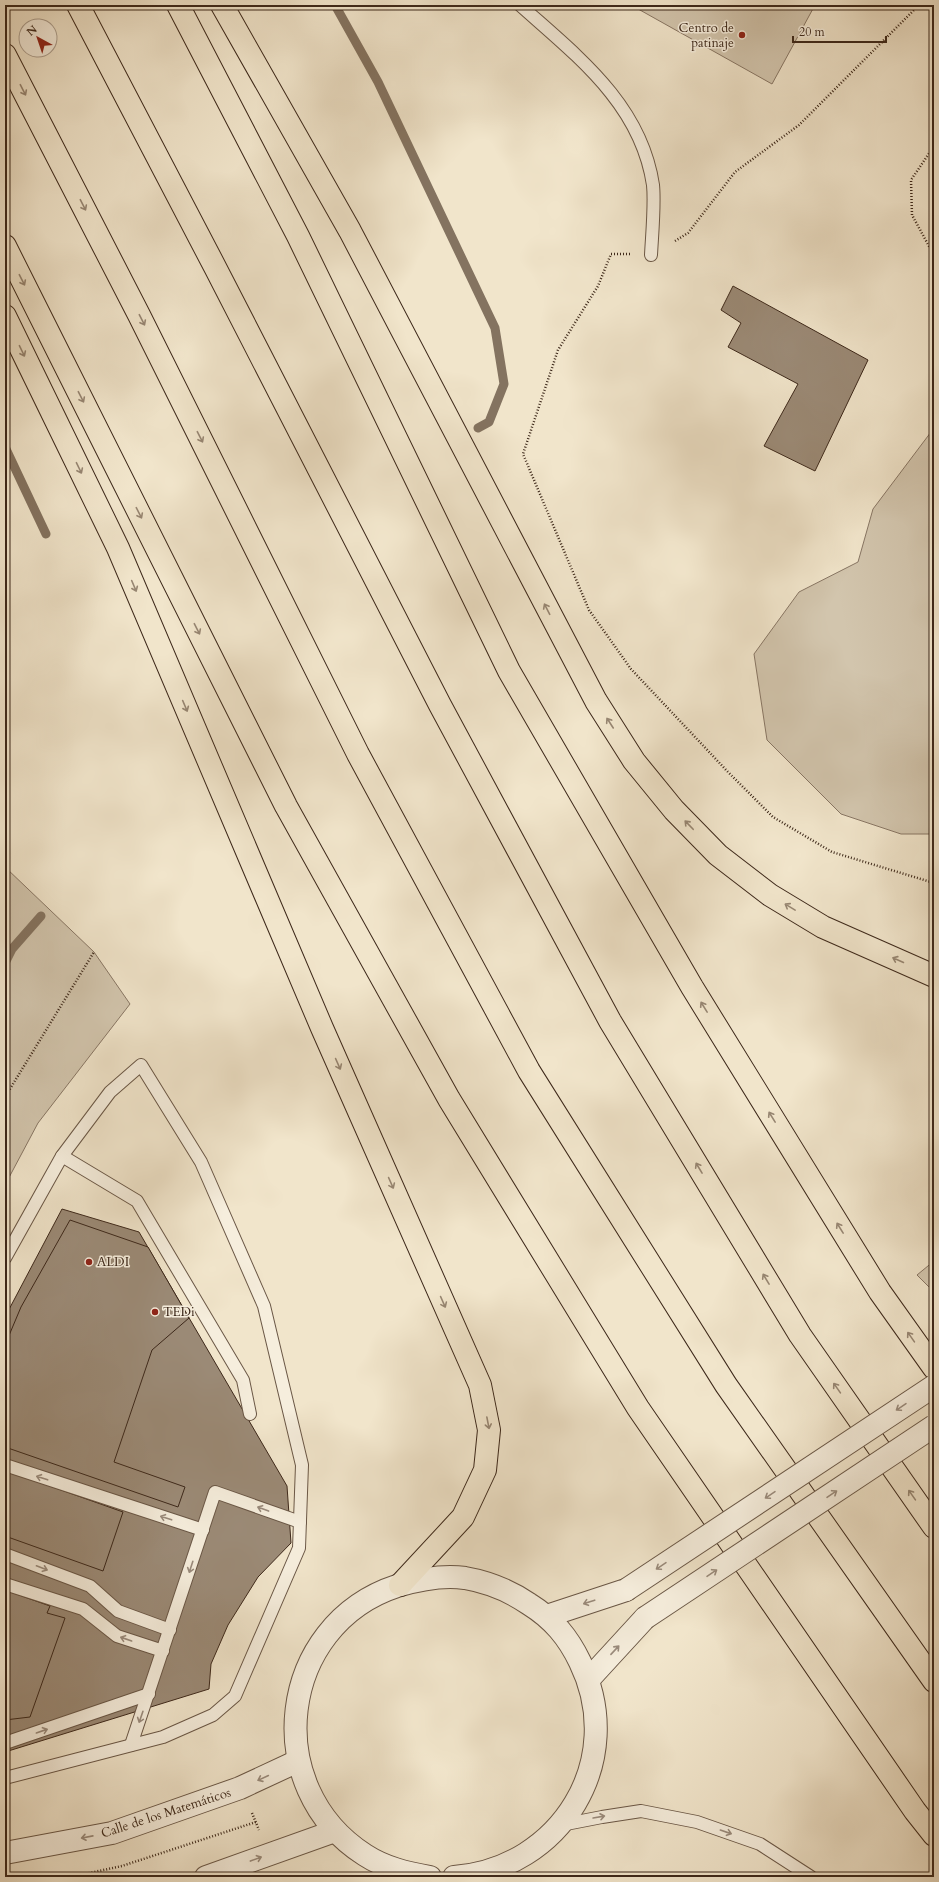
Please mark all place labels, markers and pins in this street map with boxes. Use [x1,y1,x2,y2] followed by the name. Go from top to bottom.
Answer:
[679,19,734,52] place label: Centro de patinaje
[737,30,747,40] marker: Centro de patinaje
[97,1253,129,1271] place label: ALDI
[84,1257,94,1267] marker: ALDI
[163,1303,195,1321] place label: TEDi
[150,1307,160,1317] marker: TEDi

